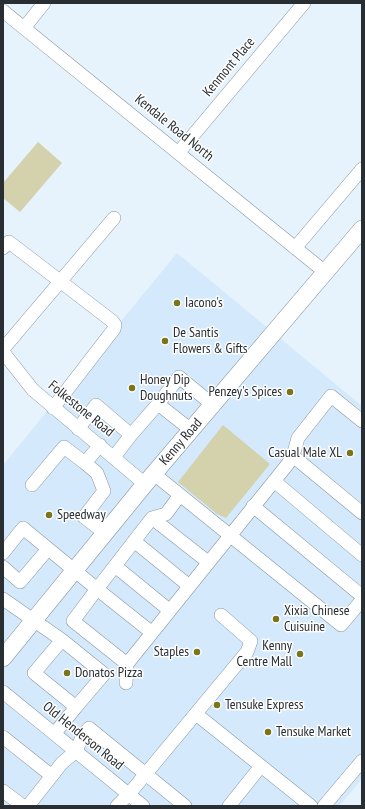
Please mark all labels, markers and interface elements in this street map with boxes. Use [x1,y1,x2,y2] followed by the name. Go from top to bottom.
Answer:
[199,34,259,100] street label: Kenmont Place
[131,91,217,165] street label: Kendale Road North
[185,295,223,311] place label: Iacono's
[172,298,182,308] marker: Iacono's
[173,325,248,358] place label: De Santis Flowers & Gifts
[160,336,170,346] marker: De Santis Flowers & Gifts
[140,372,192,404] place label: Honey Dip Doughnuts
[45,377,117,441] street label: Folkestone Road
[127,383,137,393] marker: Honey Dip Doughnuts
[209,384,282,400] place label: Penzey's Spices
[285,387,295,397] marker: Penzey's Spices
[156,415,206,469] street label: Kenny Road
[268,445,342,461] place label: Casual Male XL
[345,448,355,458] marker: Casual Male XL
[57,507,106,523] place label: Speedway
[44,510,54,520] marker: Speedway
[284,603,349,636] place label: Xixia Chinese Cuisuine
[271,614,281,624] marker: Xixia Chinese Cuisuine
[237,638,292,670] place label: Kenny Centre Mall
[154,644,189,660] place label: Staples
[192,647,202,657] marker: Staples
[295,649,305,659] marker: Kenny Centre Mall
[75,665,143,681] place label: Donatos Pizza
[62,668,72,678] marker: Donatos Pizza
[225,697,304,713] place label: Tensuke Express
[39,698,127,774] street label: Old Henderson Road
[212,700,222,710] marker: Tensuke Express
[276,724,351,740] place label: Tensuke Market
[263,727,273,737] marker: Tensuke Market

